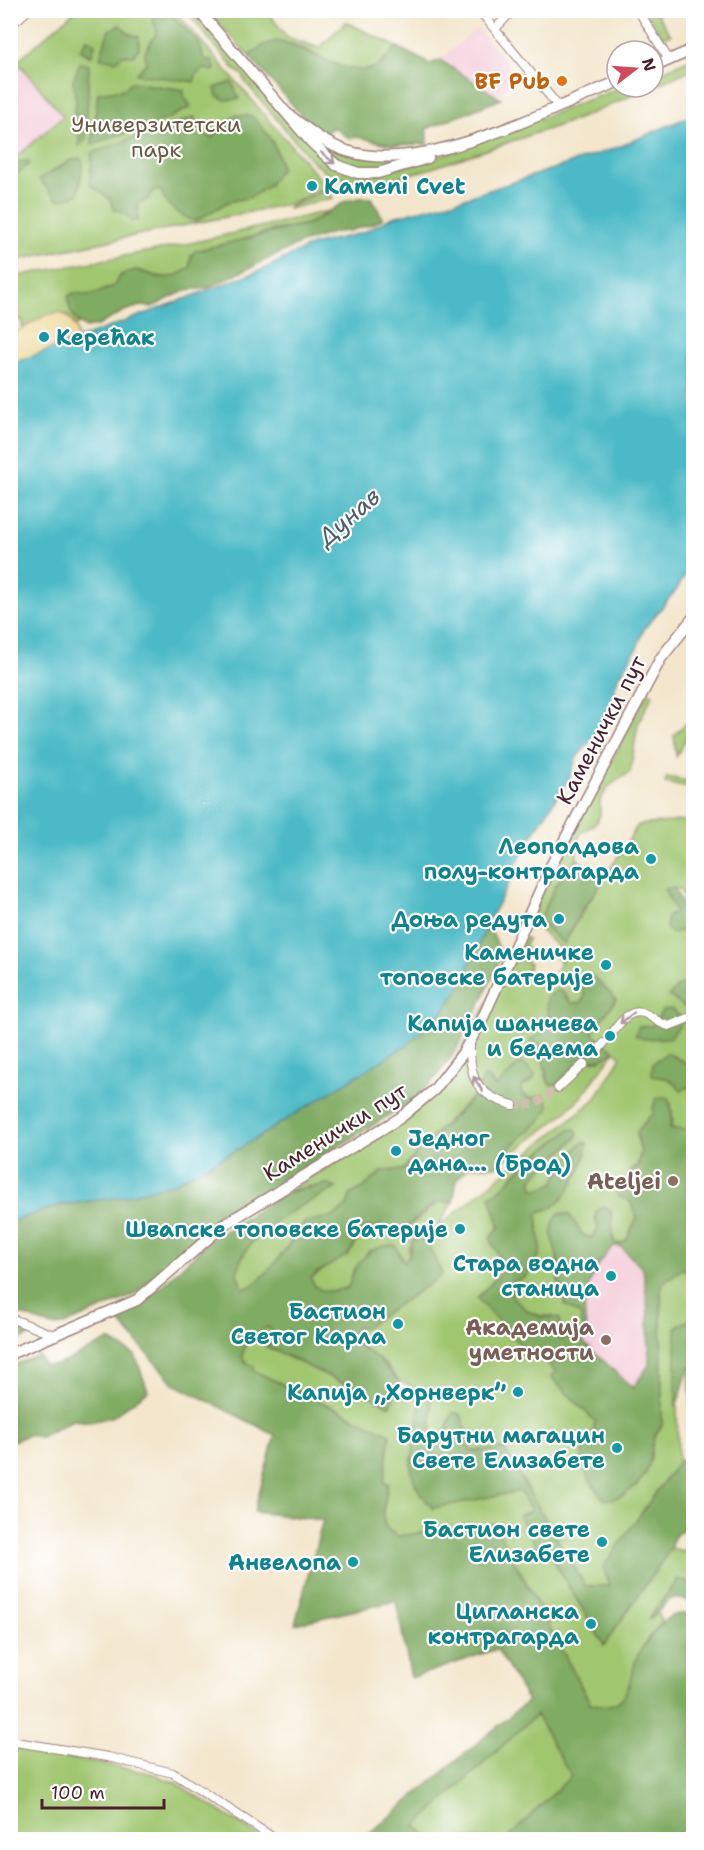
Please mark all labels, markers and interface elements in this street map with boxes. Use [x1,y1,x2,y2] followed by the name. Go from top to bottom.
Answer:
[605,39,665,99] north arrow
[637,56,661,74] text: N
[474,67,550,96] place label: BF Pub
[555,74,569,88] marker: BF Pub
[71,110,241,164] park label: Универзитетски парк
[320,152,336,165] one-way arrow
[324,172,466,201] place label: Kameni Cvet
[305,179,319,193] marker: Kameni Cvet
[56,323,155,352] place label: Керећак
[37,330,51,344] marker: Керећак
[309,481,387,554] water label: Дунав
[550,650,653,809] street label: Каменички пут
[424,832,639,886] place label: Леополдова полу-контрагарда
[644,852,658,866] marker: Леополдова полу-контрагарда
[391,905,547,934] place label: Доња редута
[552,912,566,926] marker: Доња редута
[380,938,594,992] place label: Каменичке топовске батерије
[599,958,613,972] marker: Каменичке топовске батерије
[407,1009,598,1063] place label: Капија шанчева и бедема
[619,1011,635,1024] one-way arrow
[603,1029,617,1043] marker: Капија шанчева и бедема
[472,1075,485,1092] one-way arrow
[258,1076,413,1188] street label: Каменички пут
[408,1124,571,1178] place label: Једног дана... (Брод)
[389,1144,403,1158] marker: Једног дана... (Брод)
[587,1167,661,1196] place label: Ateljei
[666,1174,680,1188] marker: Ateljei
[125,1215,448,1244] place label: Швапске топовске батерије
[453,1222,467,1236] marker: Швапске топовске батерије
[453,1249,599,1303] place label: Стара водна станица
[604,1269,618,1283] marker: Стара водна станица
[231,1297,386,1351] place label: Бастион Светог Карла
[465,1313,594,1367] place label: Академија уметности
[391,1317,405,1331] marker: Бастион Светог Карла
[599,1333,613,1347] marker: Академија уметности
[287,1378,506,1407] place label: Капија „Хорнверк”
[511,1385,525,1399] marker: Капија „Хорнверк”
[397,1421,605,1475] place label: Барутни магацин Свете Елизабете
[610,1441,624,1455] marker: Барутни магацин Свете Елизабете
[423,1515,590,1569] place label: Бастион свете Елизабете
[595,1535,609,1549] marker: Бастион свете Елизабете
[228,1548,341,1577] place label: Анвелопа
[346,1555,360,1569] marker: Анвелопа
[428,1597,579,1651] place label: Цигланска контрагарда
[584,1617,598,1631] marker: Цигланска контрагарда
[42,1772,164,1810] scale bar
[51,1781,105,1805] text: 100 m

